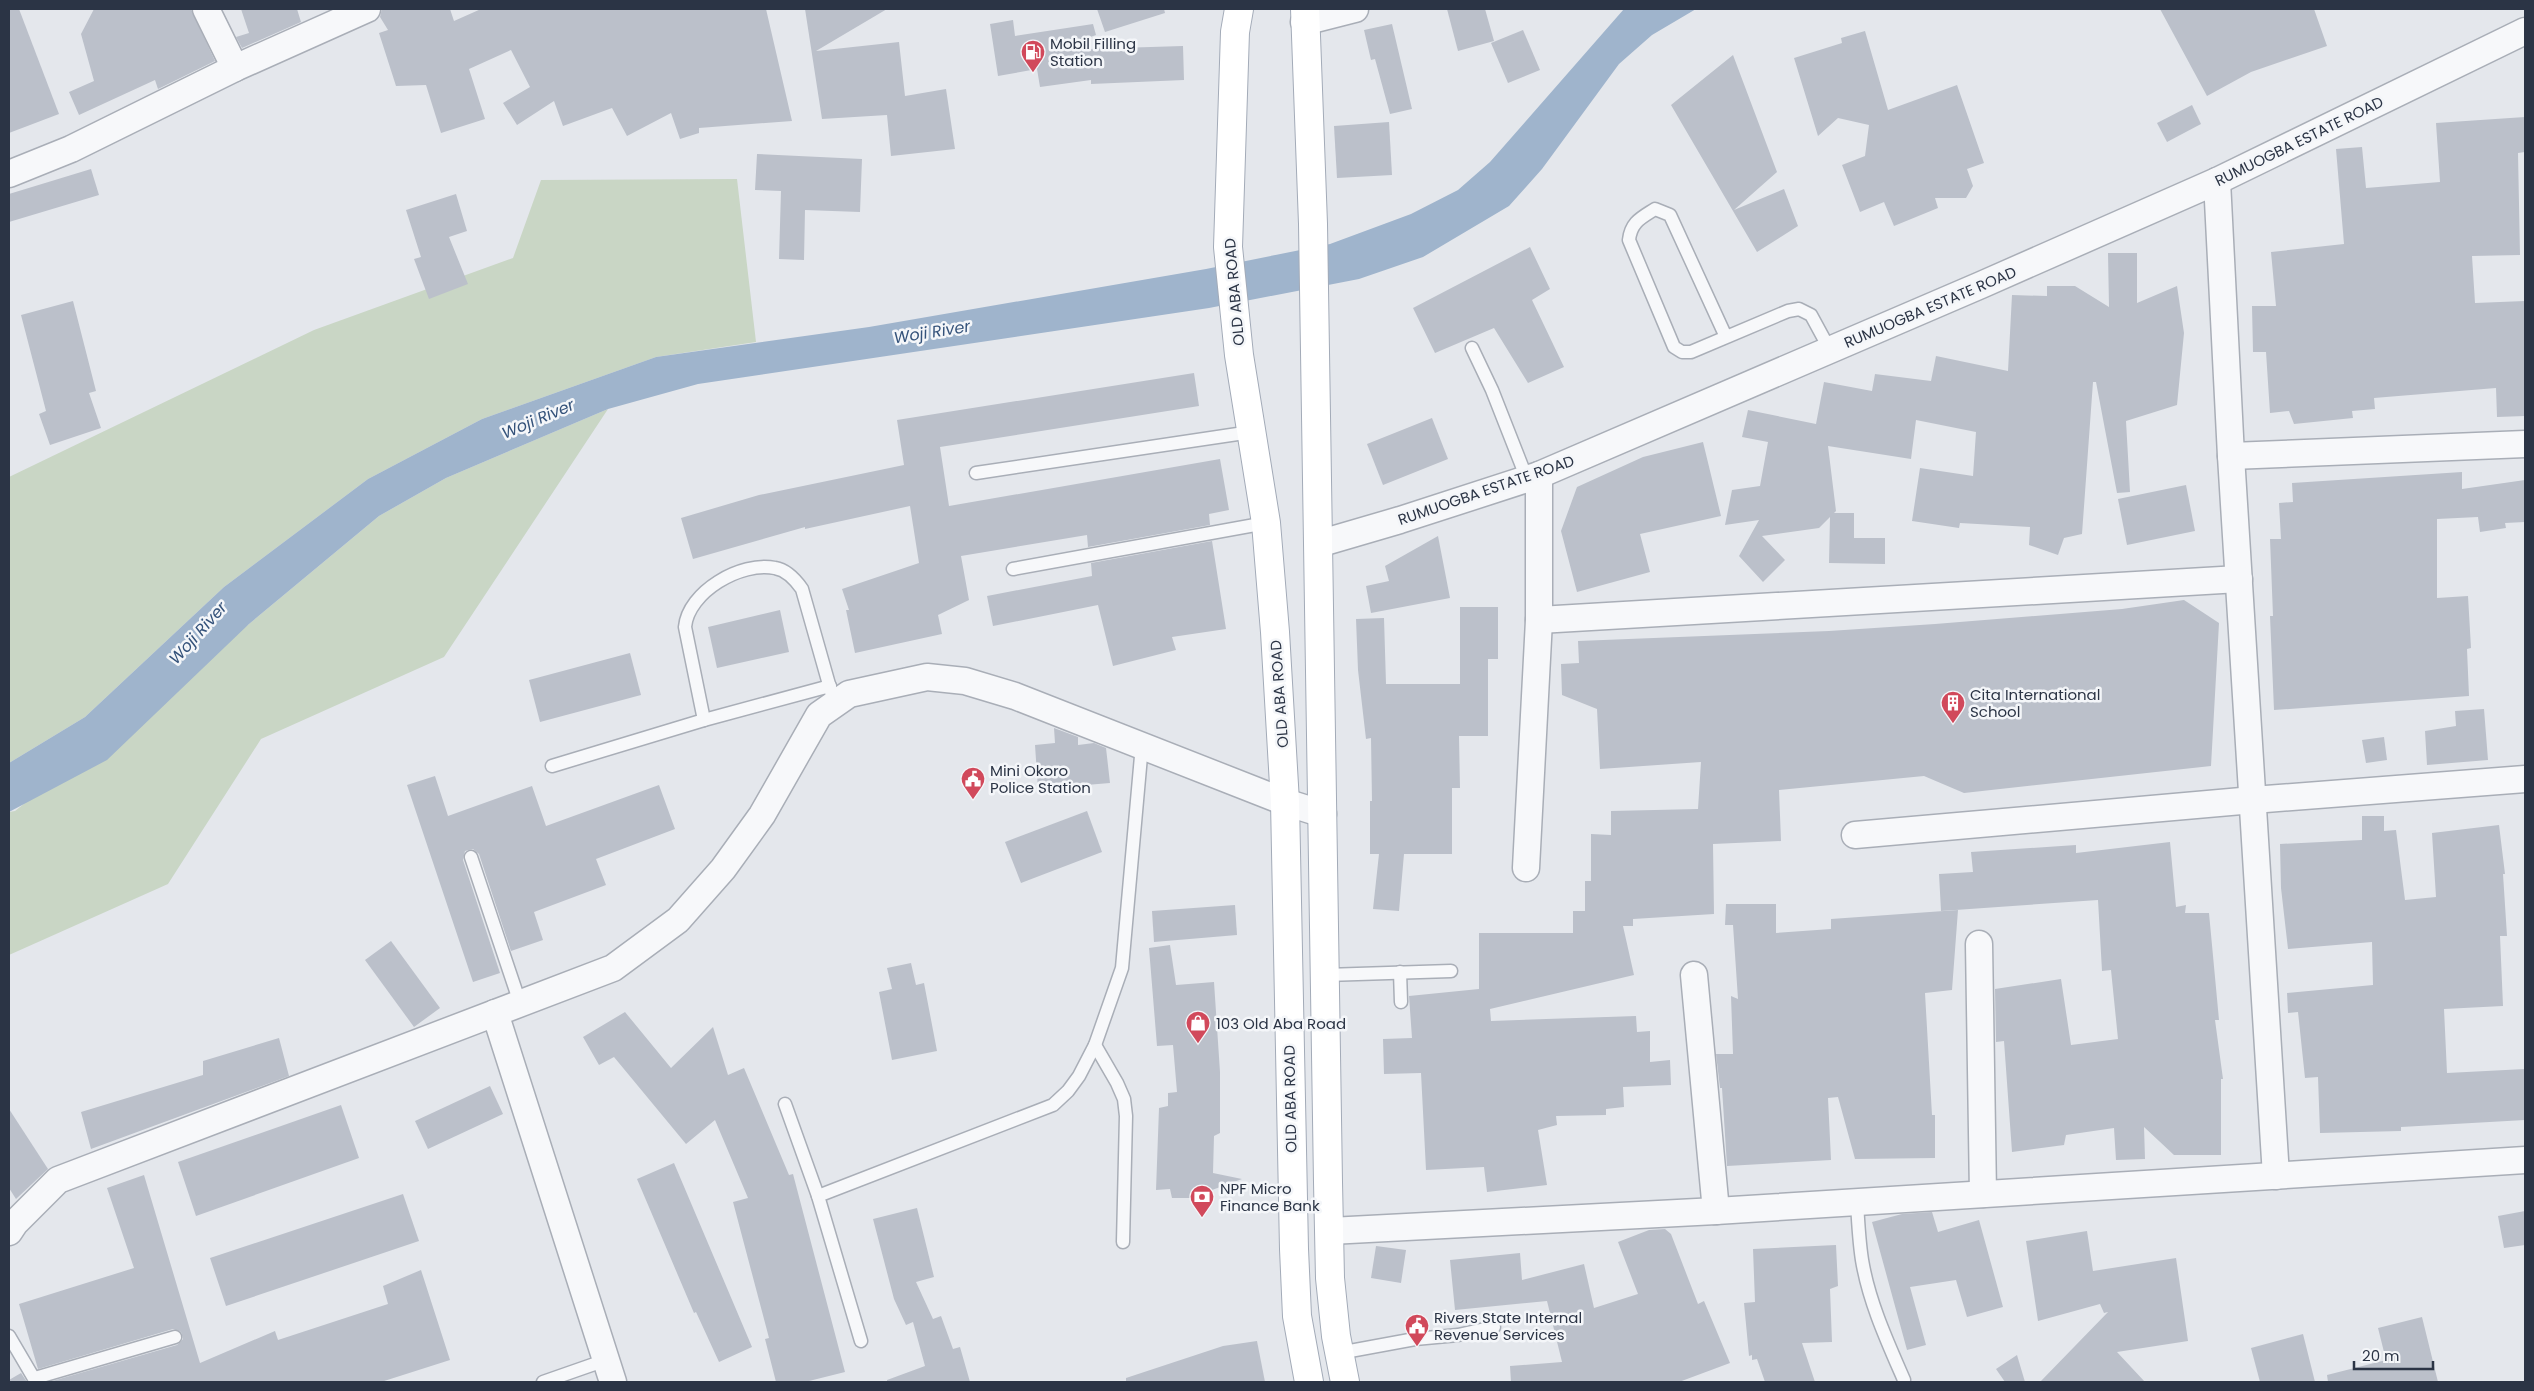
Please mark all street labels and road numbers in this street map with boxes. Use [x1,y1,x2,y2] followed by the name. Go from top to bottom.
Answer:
[2211,91,2387,191] street label: RUMUOGBA ESTATE ROAD
[1219,237,1249,347] street label: OLD ABA ROAD
[1841,261,2019,353] street label: RUMUOGBA ESTATE ROAD
[1395,450,1577,530] street label: RUMUOGBA ESTATE ROAD
[1265,639,1293,749] street label: OLD ABA ROAD
[1279,1045,1301,1153] street label: OLD ABA ROAD

